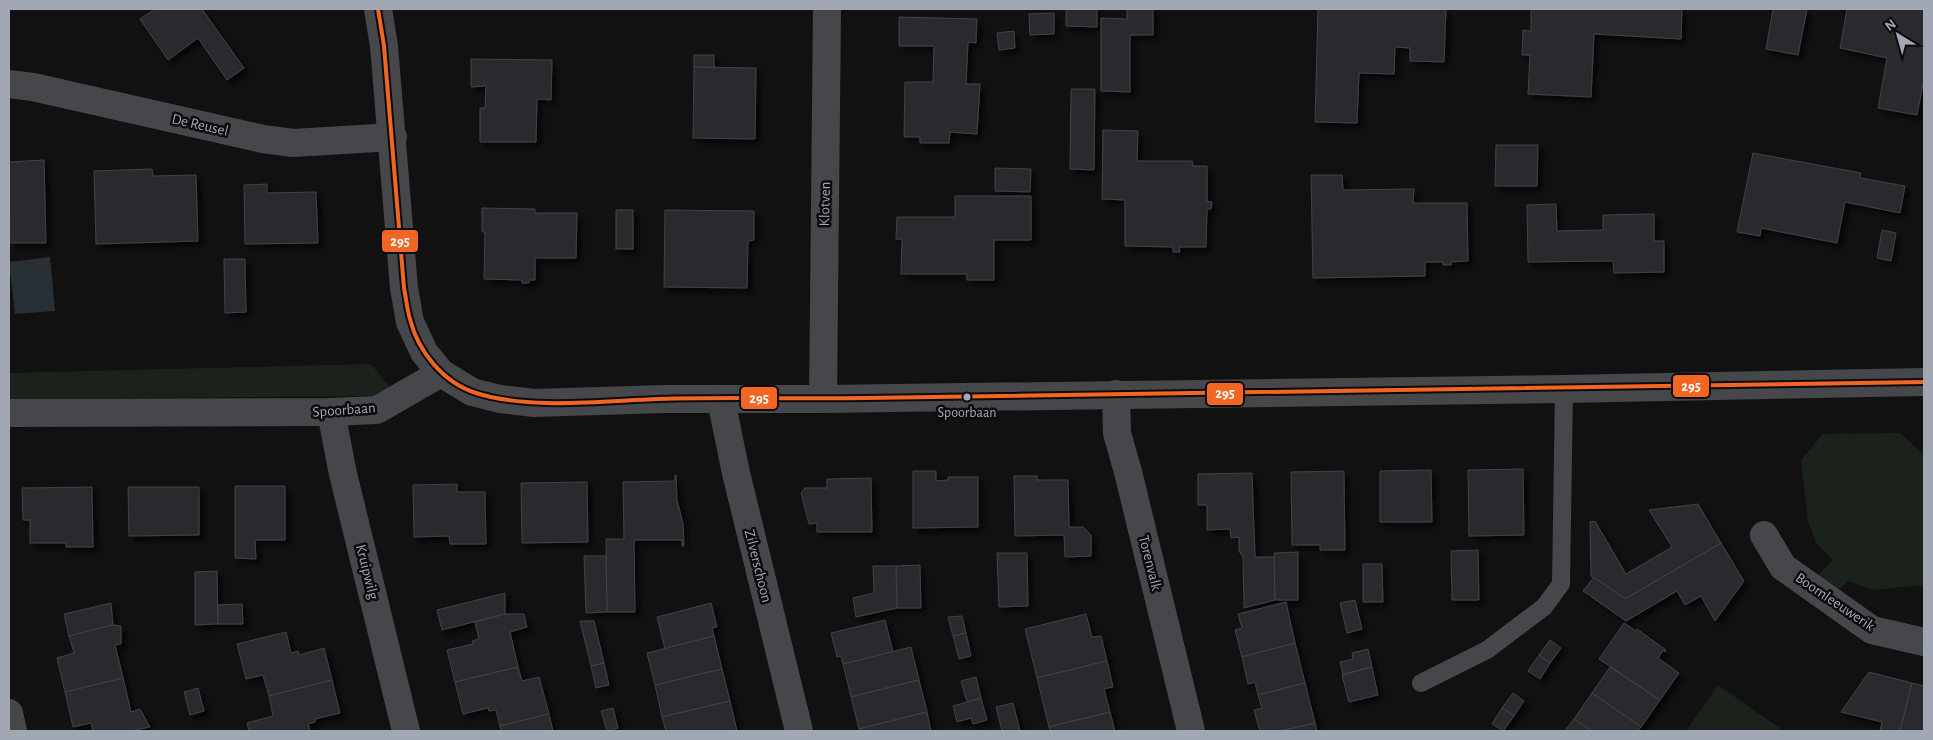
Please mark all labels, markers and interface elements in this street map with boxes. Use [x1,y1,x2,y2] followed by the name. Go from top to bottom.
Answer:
[1873,10,1923,60] north arrow
[1883,17,1899,34] text: N
[170,111,230,139] street label: De Reusel
[817,181,833,227] street label: Klotven
[381,229,419,253] line badge: 295
[390,235,410,249] text: 295
[1672,374,1710,398] line badge: 295
[1681,380,1701,394] text: 295
[1206,382,1244,406] line badge: 295
[740,386,778,410] line badge: 295
[1215,387,1235,401] text: 295
[749,392,769,406] text: 295
[962,392,972,402] marker: Spoorbaan
[312,400,376,420] street label: Spoorbaan
[937,406,997,420] place label: Spoorbaan
[742,528,774,604] street label: Zilverschoon
[1136,534,1164,592] street label: Torenvalk
[353,543,381,602] street label: Kruipwilg
[1793,570,1877,634] street label: Boomleeuwerik

